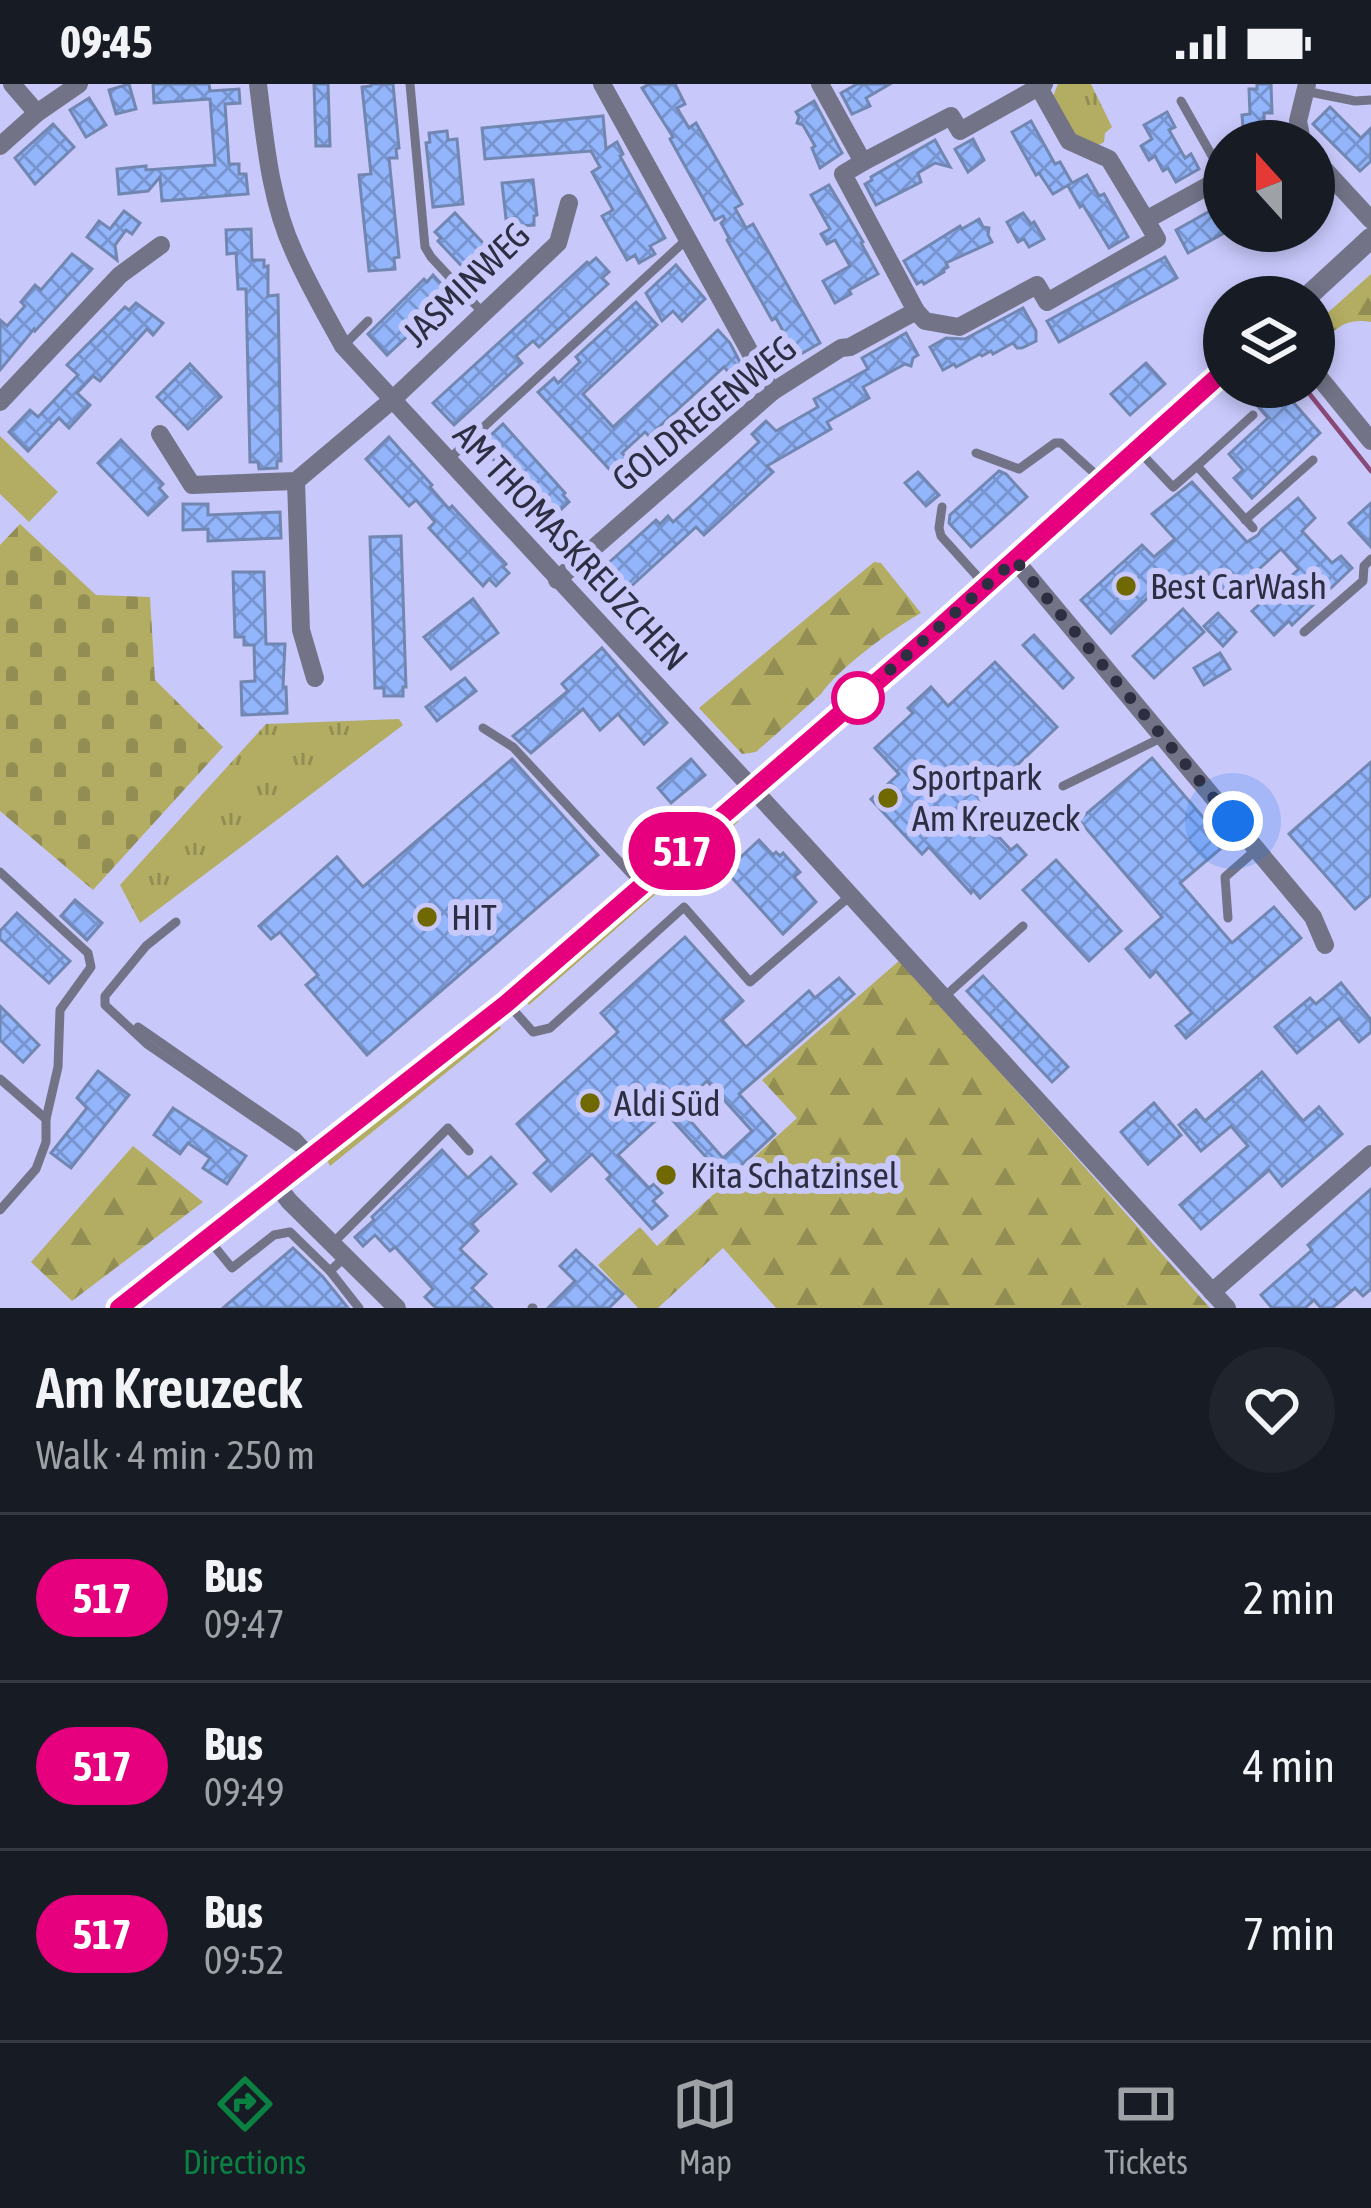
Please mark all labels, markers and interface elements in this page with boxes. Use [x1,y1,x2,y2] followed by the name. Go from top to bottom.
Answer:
[60,16,153,68] text: 09:45
[1203,120,1335,252] north arrow
[1203,120,1335,408] map controls
[394,214,538,354] street label: JASMINWEG
[1203,276,1335,408] button: layers
[604,326,804,500] street label: GOLDREGENWEG
[445,413,697,679] street label: AM THOMASKREUZCHEN
[1150,565,1327,607] place label: Best CarWash
[1113,573,1139,599] marker: Best CarWash
[833,673,883,723] unlabelled marker
[912,756,1081,839] place label: Sportpark Am Kreuzeck
[875,785,901,811] marker: Sportpark Am Kreuzeck
[1203,791,1263,851] your location
[613,812,751,890] line badge: 517
[652,827,712,875] text: 517
[451,896,497,938] place label: HIT
[414,904,440,930] marker: HIT
[614,1082,721,1124] place label: Aldi Süd
[577,1090,603,1116] marker: Aldi Süd
[690,1154,899,1196] place label: Kita Schatzinsel
[653,1162,679,1188] marker: Kita Schatzinsel
[1209,1347,1335,1473] button: heart
[36,1355,303,1420] text: Am Kreuzeck
[36,1433,315,1477] text: Walk · 4 min · 250 m
[204,1550,263,1602] text: Bus
[1243,1572,1335,1624] text: 2 min
[72,1574,132,1622] text: 517
[204,1602,284,1646] text: 09:47
[204,1718,263,1770] text: Bus
[1243,1740,1335,1792] text: 4 min
[72,1742,132,1790] text: 517
[204,1770,284,1814] text: 09:49
[204,1886,263,1938] text: Bus
[1243,1908,1335,1960] text: 7 min
[72,1910,132,1958] text: 517
[204,1938,284,1982] text: 09:52
[183,2071,306,2181] tab: Directions
[672,2071,738,2181] tab: Map
[1104,2071,1188,2181] tab: Tickets

